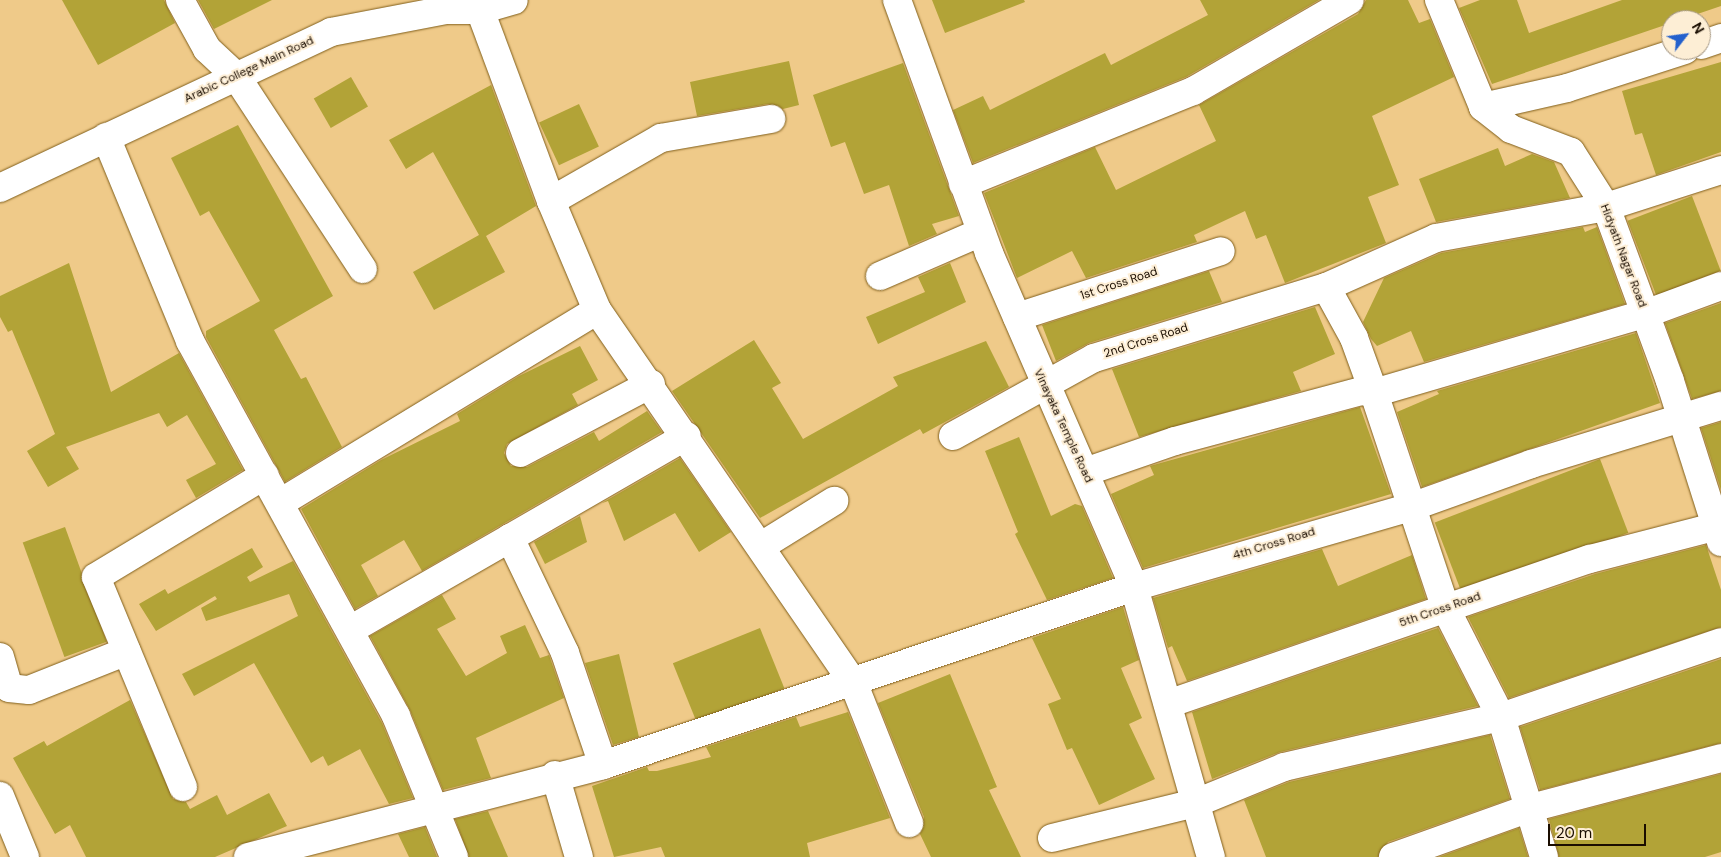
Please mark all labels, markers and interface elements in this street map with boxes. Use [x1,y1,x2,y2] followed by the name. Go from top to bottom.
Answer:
[1661,10,1711,60] north arrow
[1688,19,1708,37] text: N
[182,34,316,106] street label: Arabic College Main Road
[1597,202,1649,310] street label: Hidyath Nagar Road
[1078,265,1160,303] street label: 1st Cross Road
[1102,321,1190,361] street label: 2nd Cross Road
[1030,367,1096,485] street label: Vinayaka Temple Road
[1231,525,1317,563] street label: 4th Cross Road
[1397,589,1483,631] street label: 5th Cross Road
[1551,814,1648,846] scale bar
[1556,823,1592,843] text: 20 m

